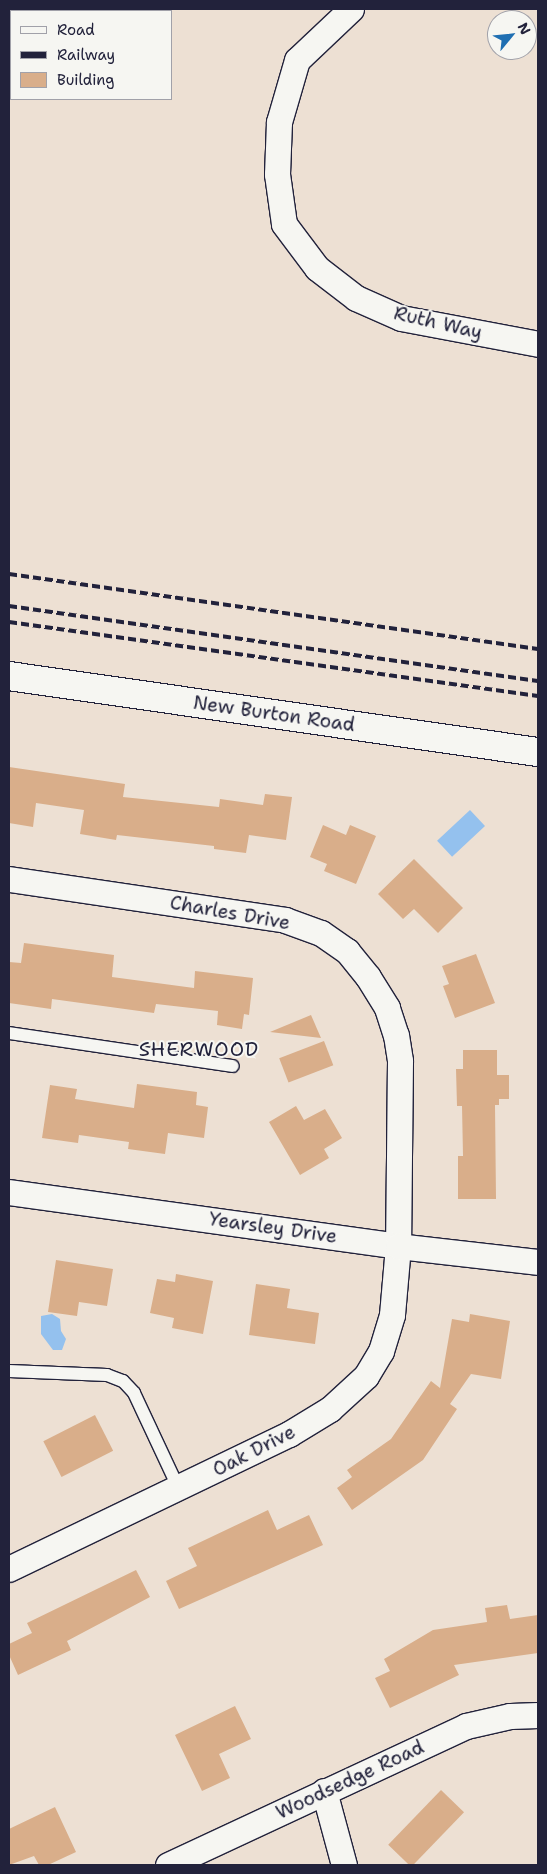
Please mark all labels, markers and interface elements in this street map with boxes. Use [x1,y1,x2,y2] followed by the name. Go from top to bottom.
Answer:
[10,10,172,100] legend
[487,10,537,60] north arrow
[514,19,535,38] text: N
[57,20,95,40] text: Road
[57,45,115,65] text: Railway
[57,70,114,90] text: Building
[392,302,484,344] street label: Ruth Way
[192,691,356,737] street label: New Burton Road
[168,891,292,935] street label: Charles Drive
[138,1037,260,1061] district label: SHERWOOD
[207,1208,339,1248] street label: Yearsley Drive
[209,1421,299,1481] street label: Oak Drive
[272,1736,428,1824] street label: Woodsedge Road

